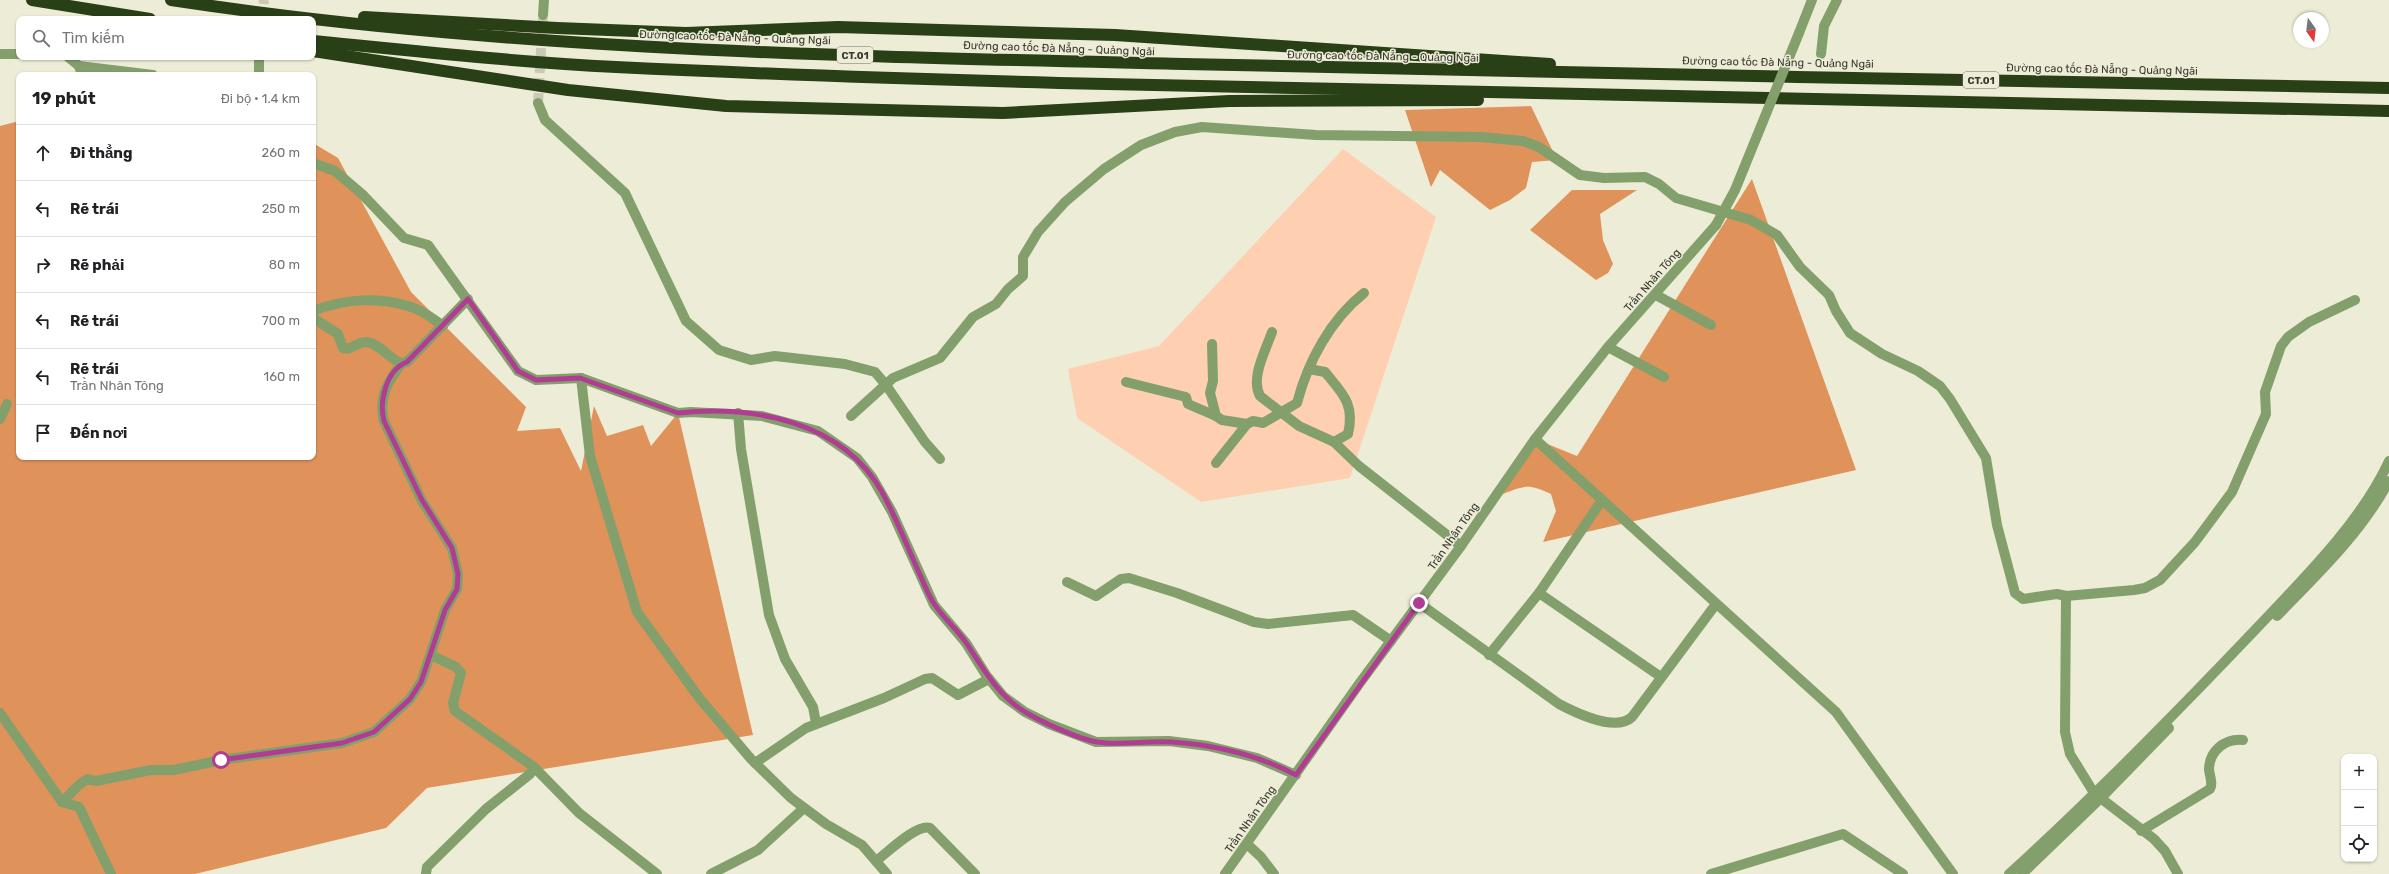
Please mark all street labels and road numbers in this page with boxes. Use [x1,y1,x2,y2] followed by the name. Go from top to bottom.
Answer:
[639,26,831,47] street label: Đường cao tốc Đà Nẵng - Quảng Ngãi
[963,37,1155,58] street label: Đường cao tốc Đà Nẵng - Quảng Ngãi
[837,47,873,63] road number: CT.01
[1287,47,1479,65] street label: Đường cao tốc Đà Nẵng - Quảng Ngãi
[1682,53,1874,71] street label: Đường cao tốc Đà Nẵng - Quảng Ngãi
[2006,60,2198,78] street label: Đường cao tốc Đà Nẵng - Quảng Ngãi
[1963,72,1999,88] road number: CT.01
[1620,245,1683,315] street label: Trần Nhân Tông
[1424,499,1481,573] street label: Trần Nhân Tông
[1221,782,1278,856] street label: Trần Nhân Tông

